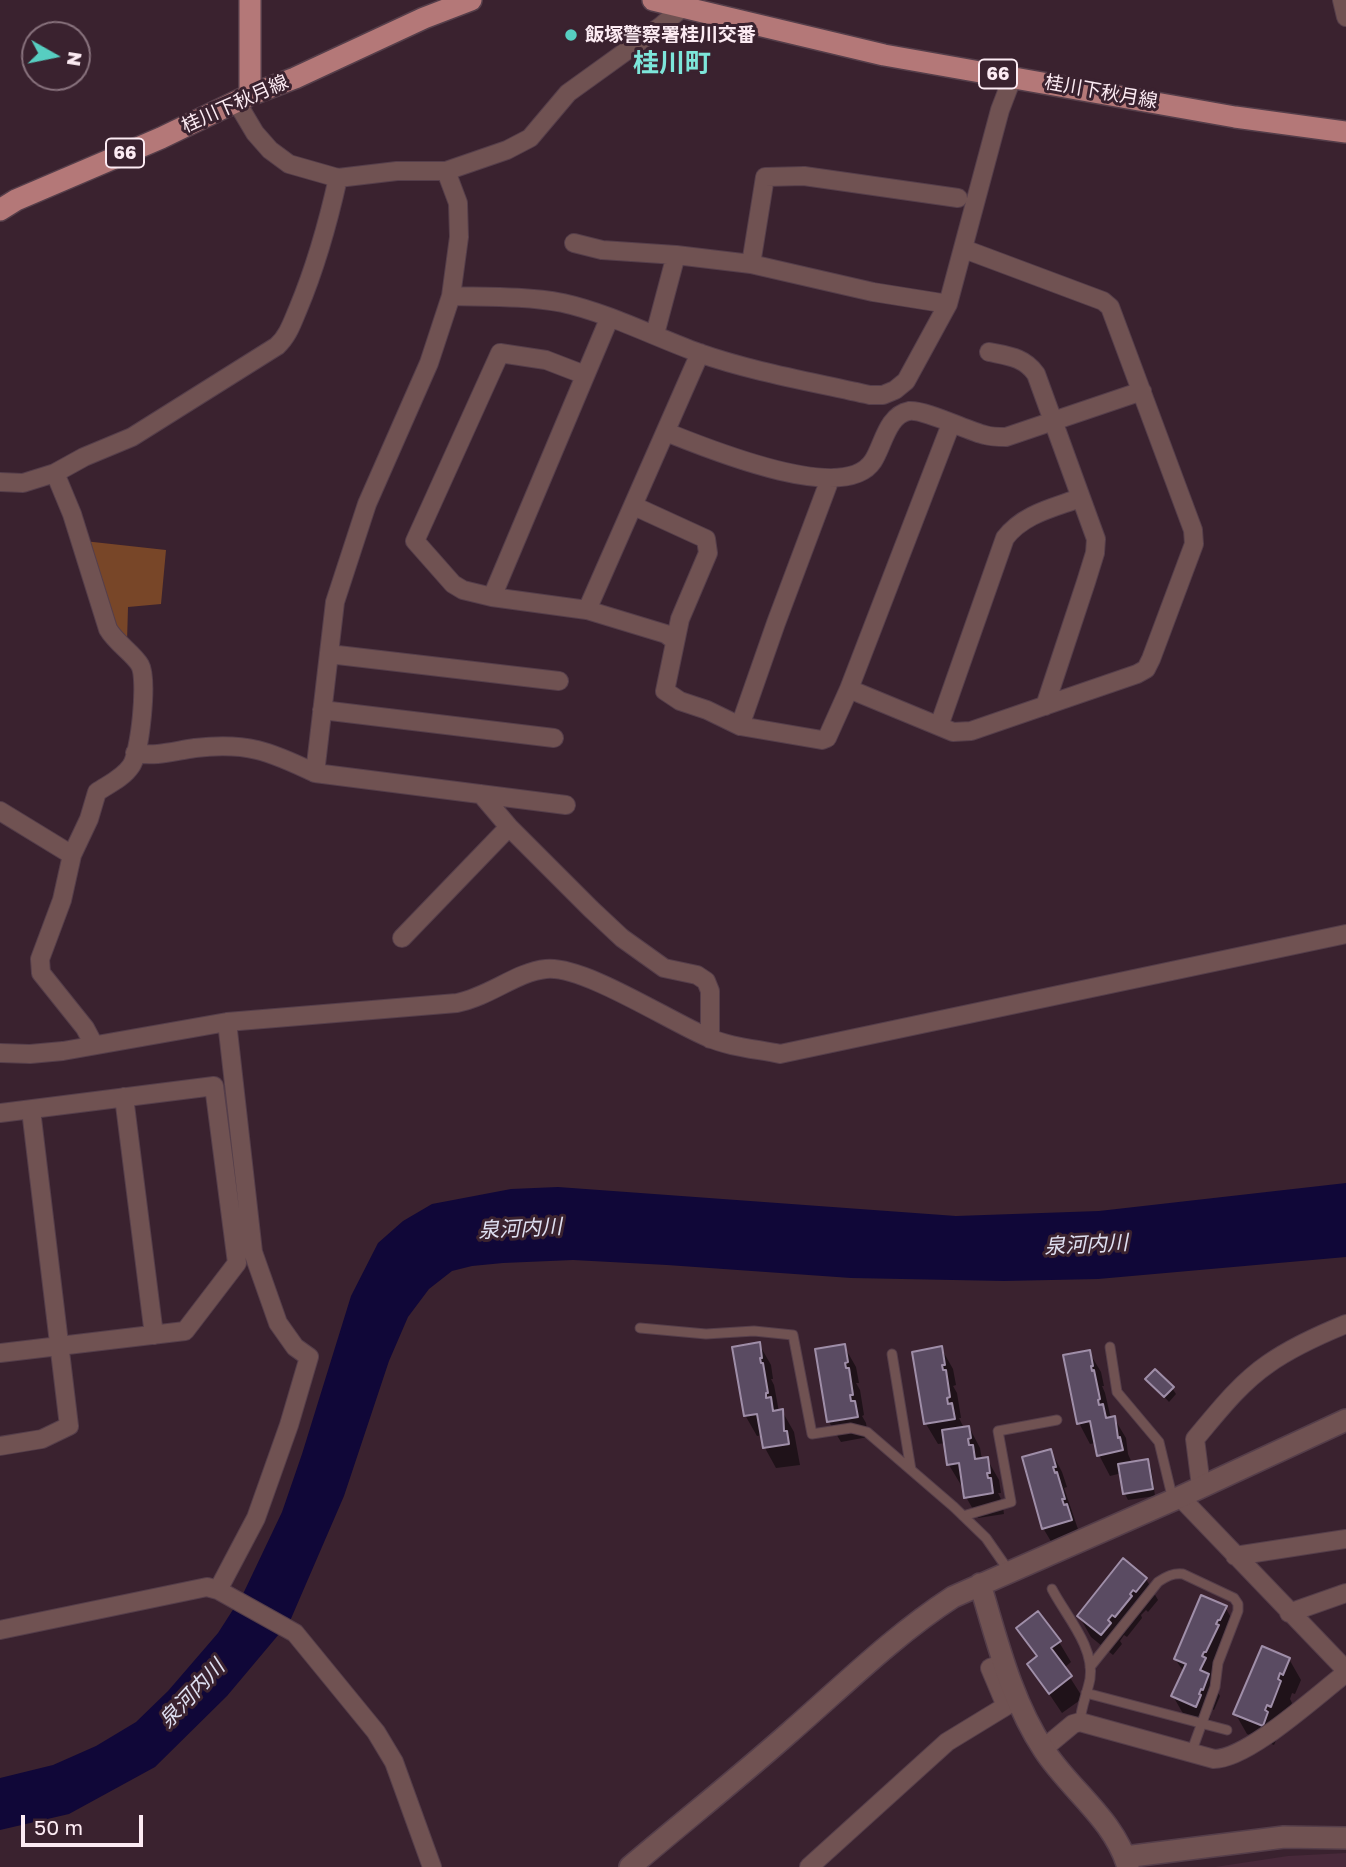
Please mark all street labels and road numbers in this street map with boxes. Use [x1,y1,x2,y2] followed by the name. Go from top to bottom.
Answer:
[979,60,1017,88] road number: 66
[178,70,292,138] street label: 桂川下秋月線
[1043,71,1159,113] street label: 桂川下秋月線
[106,138,144,168] road number: 66

